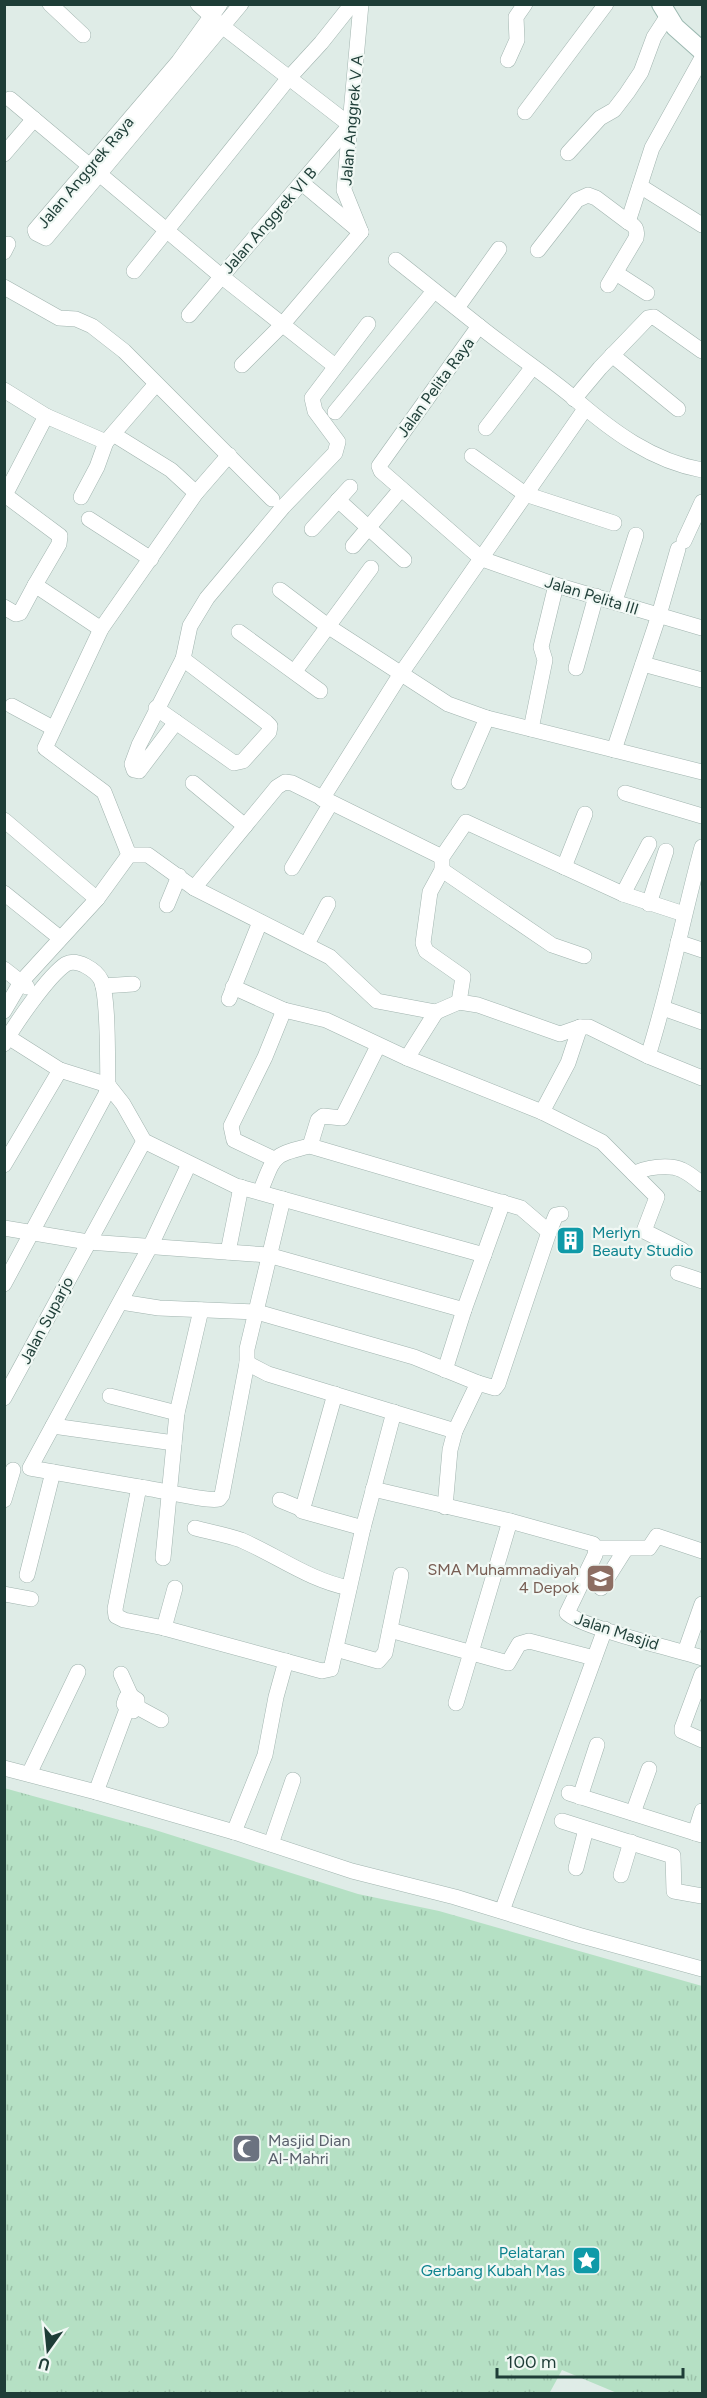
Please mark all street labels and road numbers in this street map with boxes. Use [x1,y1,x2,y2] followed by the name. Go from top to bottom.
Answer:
[336,54,367,186] street label: Jalan Anggrek V A
[33,113,138,232] street label: Jalan Anggrek Raya
[218,163,321,277] street label: Jalan Anggrek VI B
[393,334,478,441] street label: Jalan Pelita Raya
[543,572,641,619] street label: Jalan Pelita III
[15,1273,77,1367] street label: Jalan Suparjo
[572,1609,661,1654] street label: Jalan Masjid

